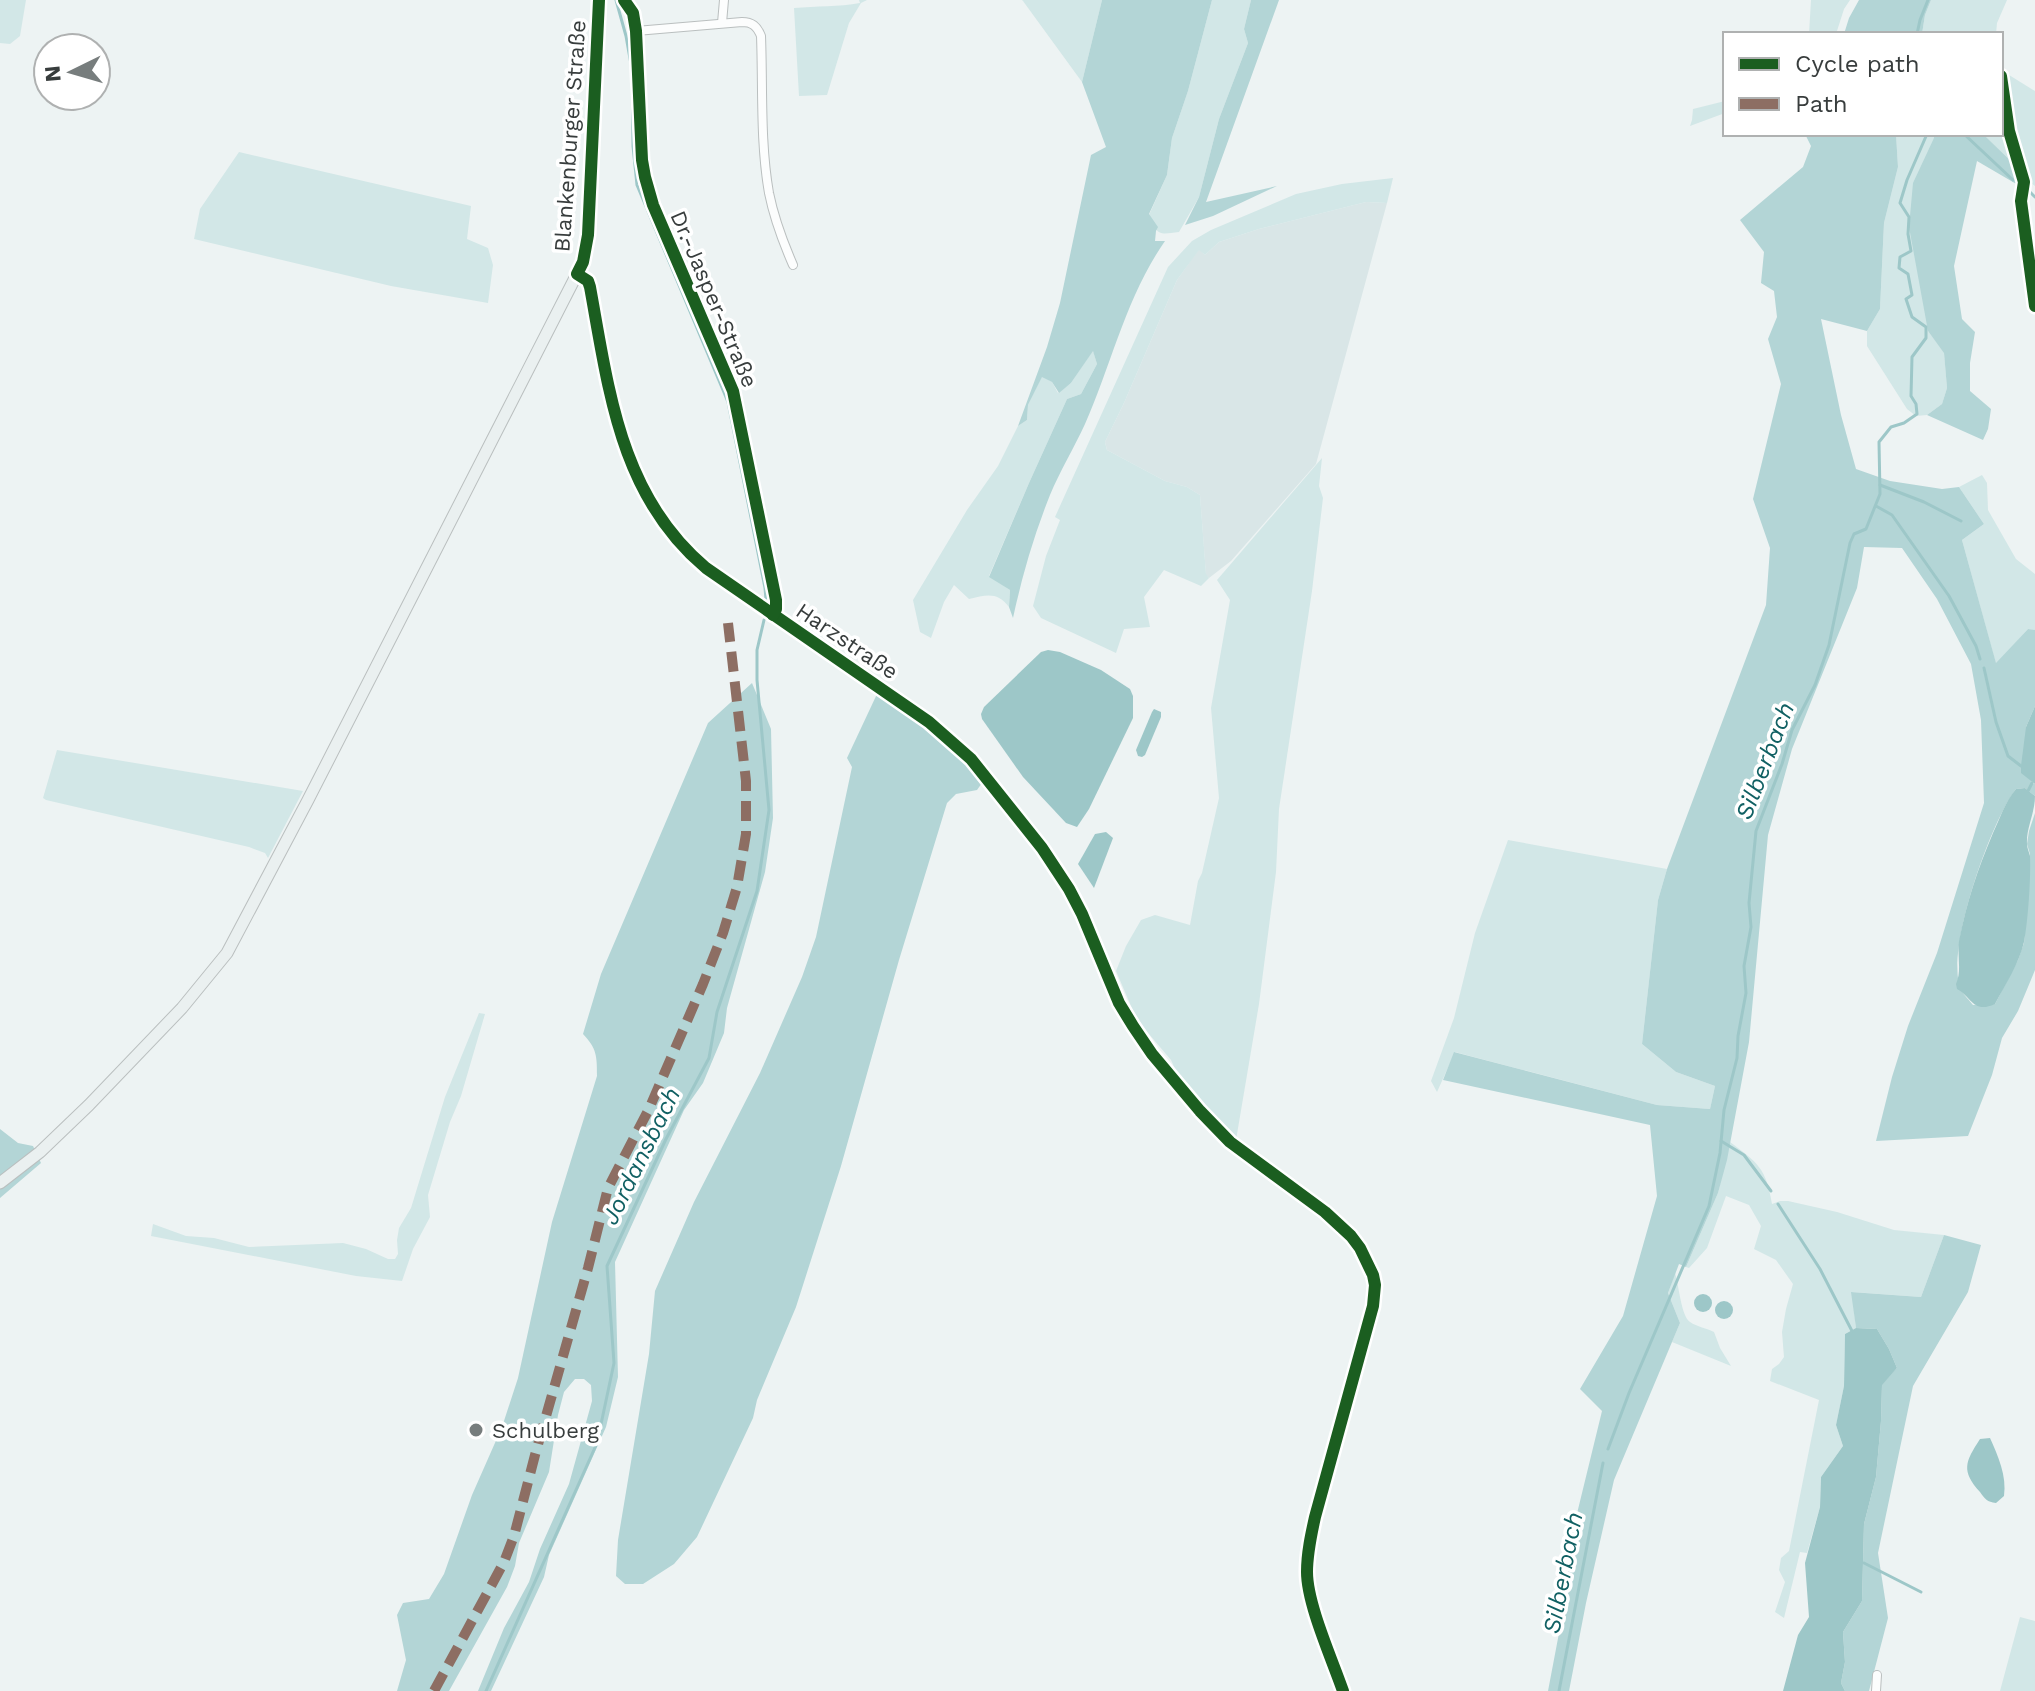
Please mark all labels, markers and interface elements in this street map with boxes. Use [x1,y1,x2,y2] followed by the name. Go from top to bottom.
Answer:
[549,19,591,253] street label: Blankenburger Straße
[32,32,112,112] north arrow
[1723,32,2003,136] legend
[1795,50,1920,78] text: Cycle path
[39,64,66,83] text: N
[1795,90,1848,118] text: Path
[665,207,763,391] street label: Dr.-Jasper-Straße
[791,598,903,684] street label: Harzstraße
[1730,698,1800,824] water label: Silberbach
[596,1083,686,1229] water label: Jordansbach
[492,1418,599,1443] place label: Schulberg
[467,1421,485,1439] marker: Schulberg
[1537,1510,1589,1636] water label: Silberbach

